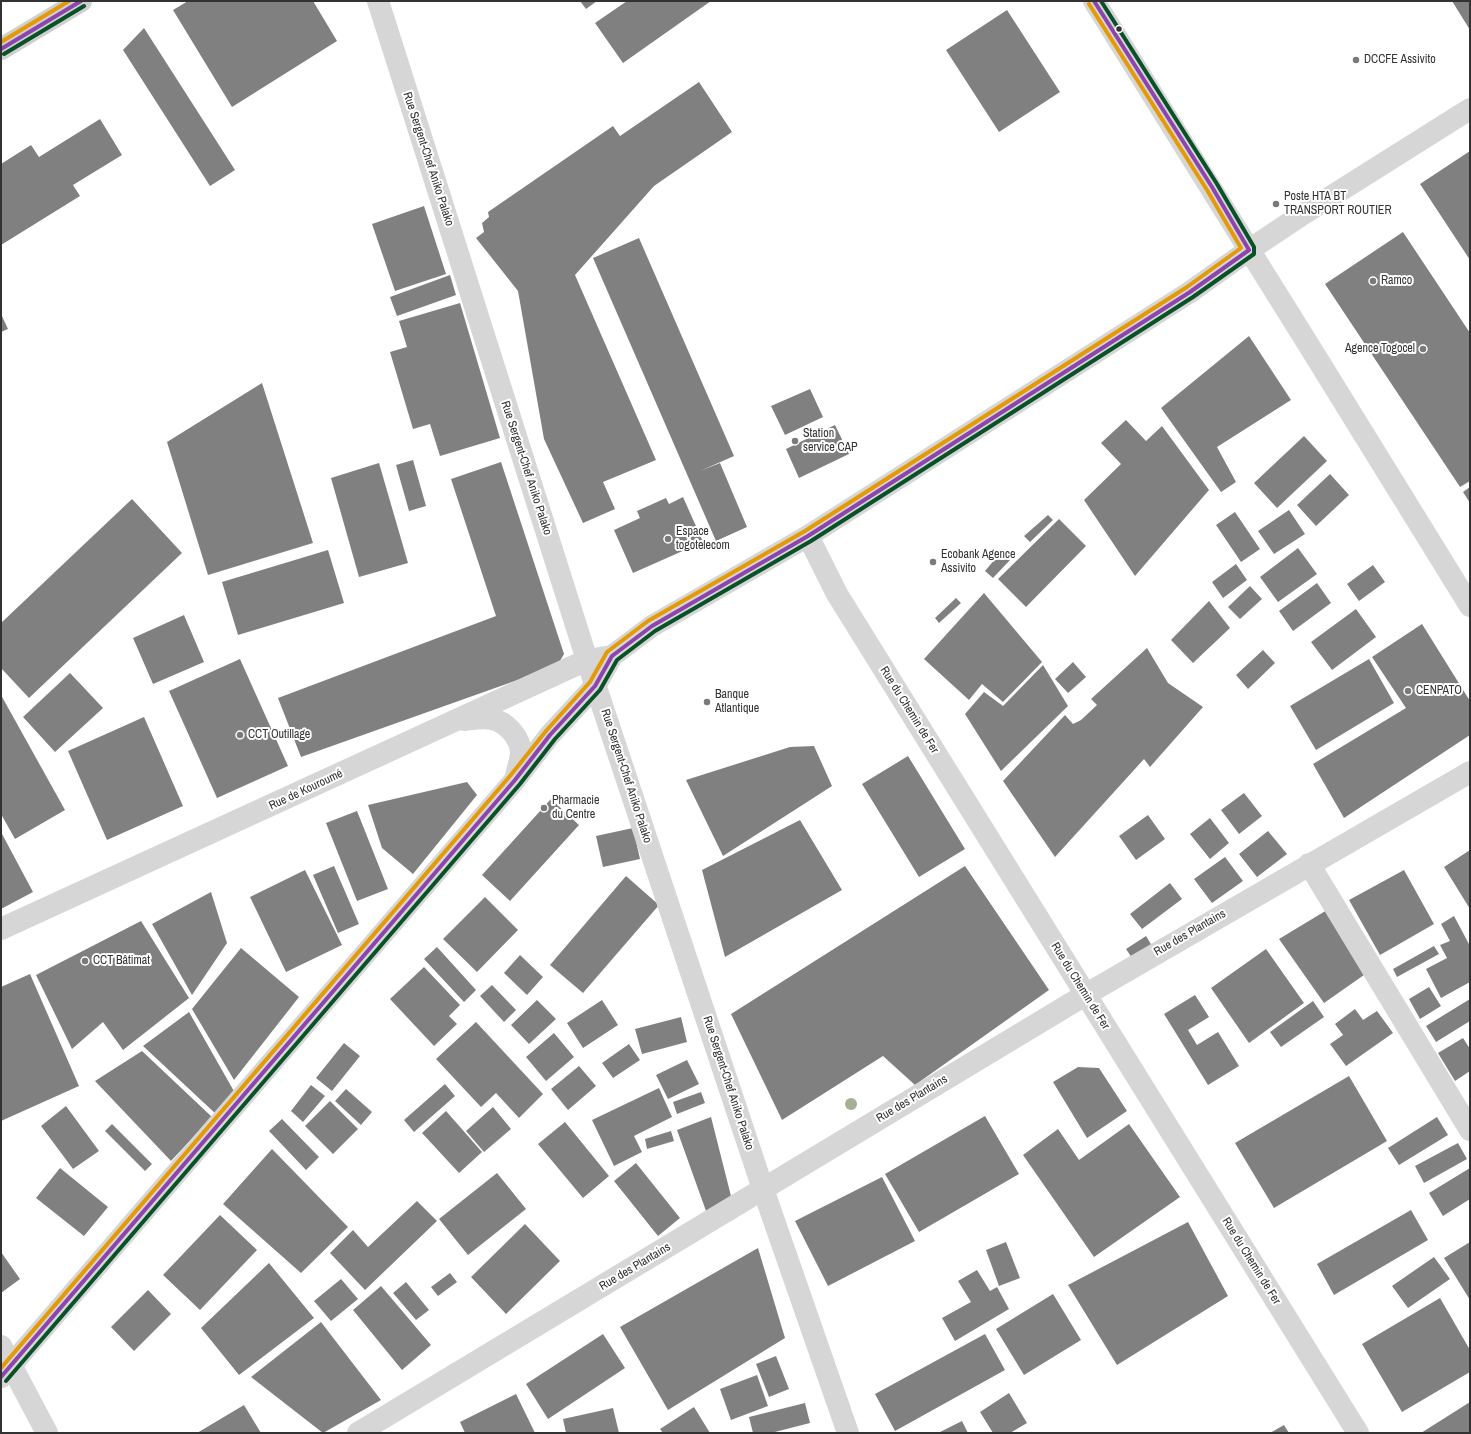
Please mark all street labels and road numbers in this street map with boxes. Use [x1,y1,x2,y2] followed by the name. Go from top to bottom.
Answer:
[400,90,456,228] street label: Rue Sergent-Chef Aniko Palako
[498,399,554,537] street label: Rue Sergent-Chef Aniko Palako
[877,664,941,756] street label: Rue du Chemin de Fer
[598,707,654,845] street label: Rue Sergent-Chef Aniko Palako
[267,767,345,813] street label: Rue de Kouroumé
[1152,907,1228,959] street label: Rue des Plantains
[1048,940,1112,1032] street label: Rue du Chemin de Fer
[700,1014,756,1152] street label: Rue Sergent-Chef Aniko Palako
[874,1072,950,1126] street label: Rue des Plantains
[1219,1215,1283,1307] street label: Rue du Chemin de Fer
[597,1240,673,1294] street label: Rue des Plantains

